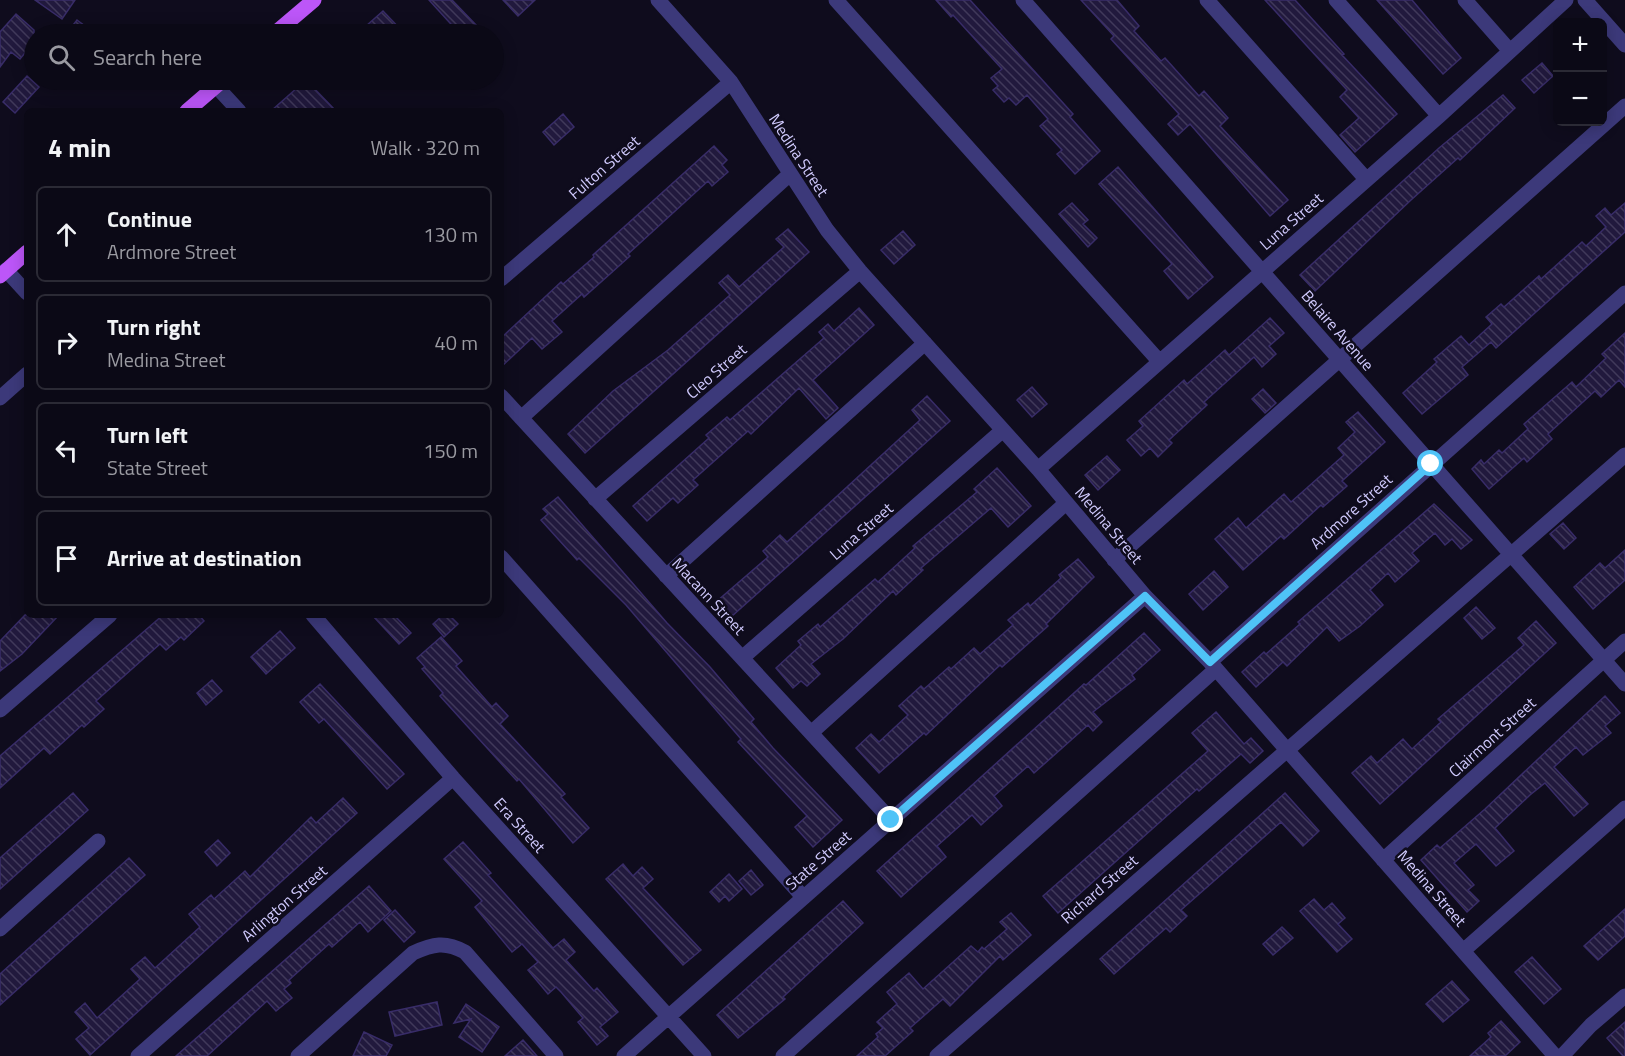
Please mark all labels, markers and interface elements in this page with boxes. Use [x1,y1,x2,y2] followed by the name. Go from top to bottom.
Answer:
[1553,18,1607,126] map controls
[1553,18,1607,72] button: +
[24,24,504,90] search box
[93,40,202,74] text: Search here
[45,41,78,74] icon: search
[1553,72,1607,126] button: −
[763,109,835,202] street label: Medina Street
[48,128,111,167] text: 4 min
[563,129,645,205] street label: Fulton Street
[371,132,480,163] text: Walk · 320 m
[1254,186,1328,255] street label: Luna Street
[107,202,192,236] text: Continue
[50,218,83,251] icon: ahead
[423,219,478,250] text: 130 m
[107,236,236,267] text: Ardmore Street
[1296,284,1380,376] street label: Belaire Avenue
[107,310,201,344] text: Turn right
[50,326,83,359] icon: right
[434,327,478,358] text: 40 m
[680,338,752,404] street label: Cleo Street
[107,344,225,375] text: Medina Street
[107,418,188,452] text: Turn left
[50,434,83,467] icon: left
[423,435,478,466] text: 150 m
[1417,450,1443,476] route start
[107,452,208,483] text: State Street
[1305,467,1398,555] street label: Ardmore Street
[1069,481,1149,569] street label: Medina Street
[824,496,898,565] street label: Luna Street
[107,541,302,575] text: Arrive at destination
[50,542,83,575] icon: arrive
[667,552,752,640] street label: Macann Street
[1443,691,1541,783] street label: Clairmont Street
[489,792,552,858] street label: Era Street
[877,806,903,832] route end
[780,824,857,896] street label: State Street
[1392,844,1472,932] street label: Medina Street
[1055,848,1143,929] street label: Richard Street
[236,859,332,947] street label: Arlington Street

